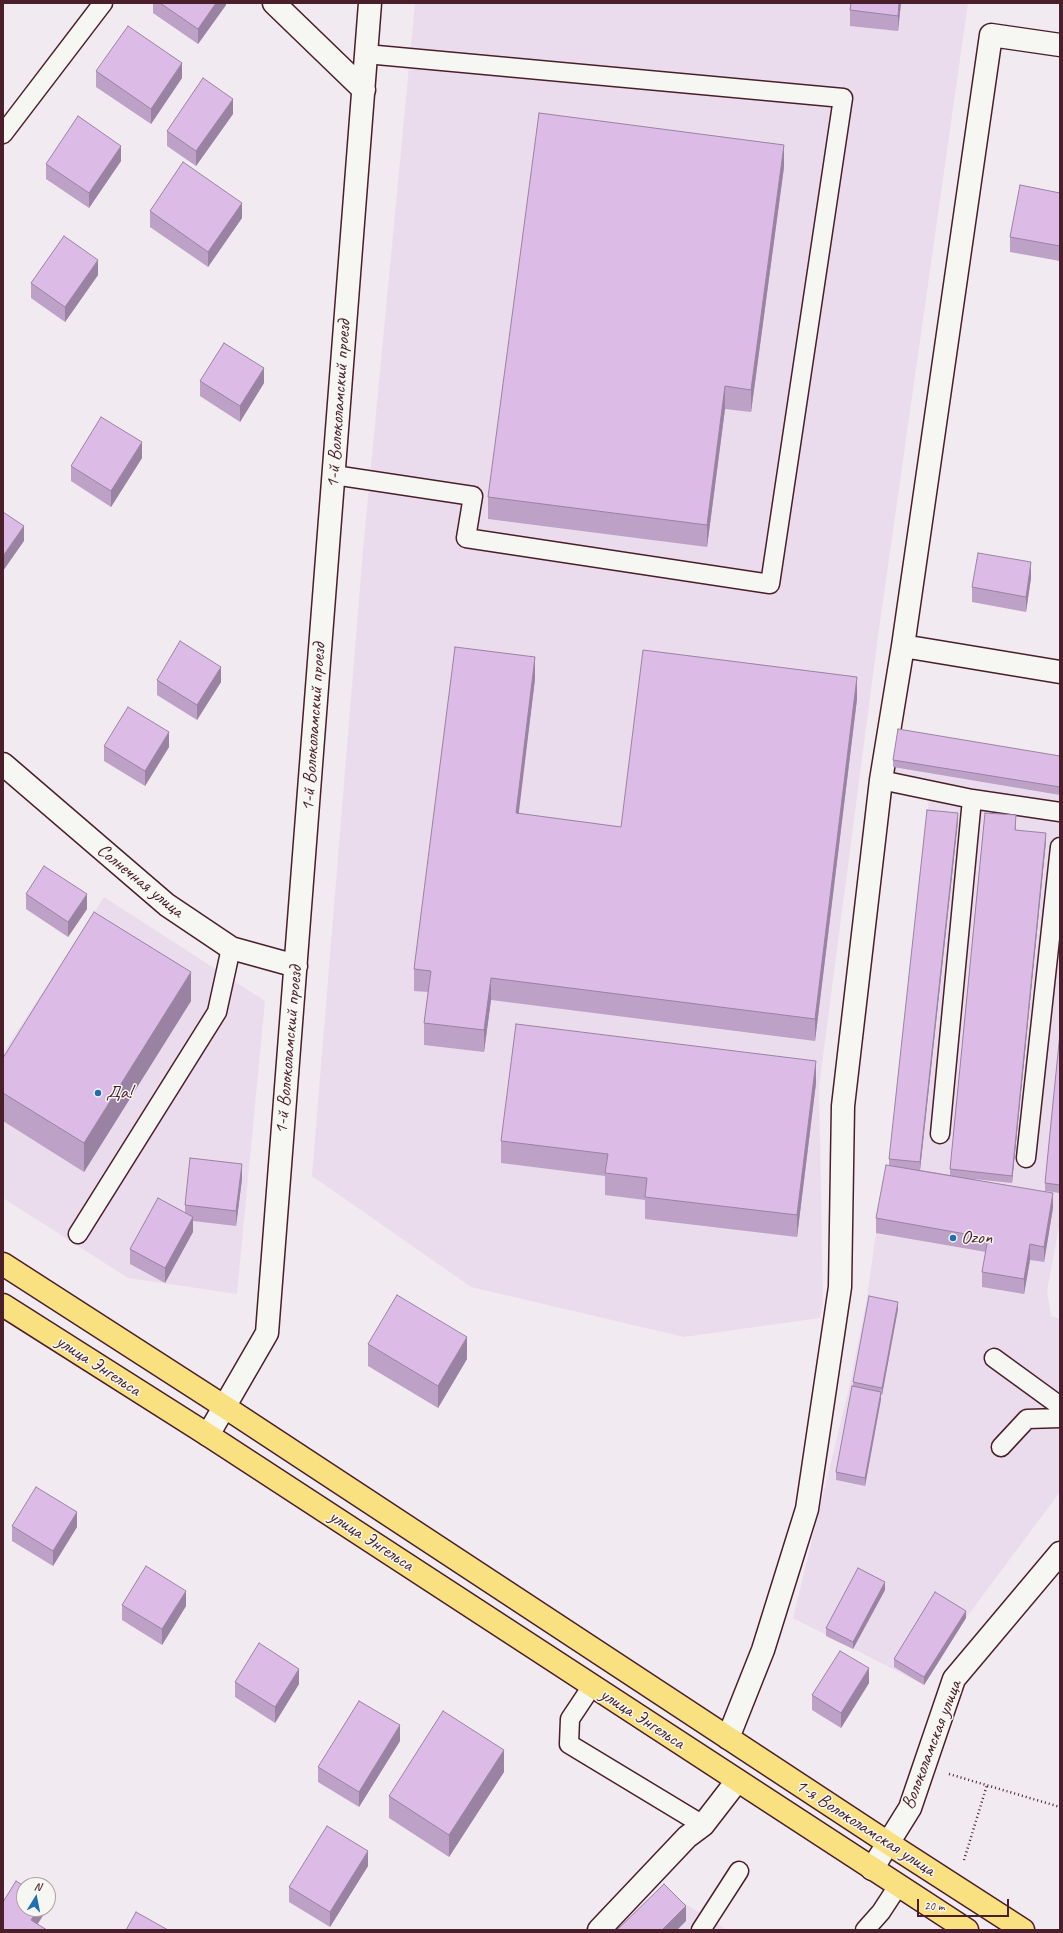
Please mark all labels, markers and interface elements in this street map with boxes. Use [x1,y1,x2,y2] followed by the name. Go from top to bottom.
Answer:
[322,319,356,489] street label: 1-й Волоколамский проезд
[297,642,331,812] street label: 1-й Волоколамский проезд
[92,839,188,923] street label: Солнечная улица
[270,965,308,1135] street label: 1-й Волоколамский проезд
[106,1082,132,1104] place label: Да!
[93,1088,103,1098] marker: Да!
[961,1227,992,1249] place label: Ozon
[948,1233,958,1243] marker: Ozon
[51,1330,145,1402] street label: улица Энгельса
[324,1505,418,1577] street label: улица Энгельса
[897,1677,967,1813] street label: Волоколамская улица
[595,1683,689,1755] street label: улица Энгельса
[791,1774,939,1882] street label: 1-я Волоколамская улица
[16,1877,56,1917] north arrow
[33,1879,42,1894] text: N
[919,1891,1011,1917] scale bar
[924,1898,944,1914] text: 20 m

